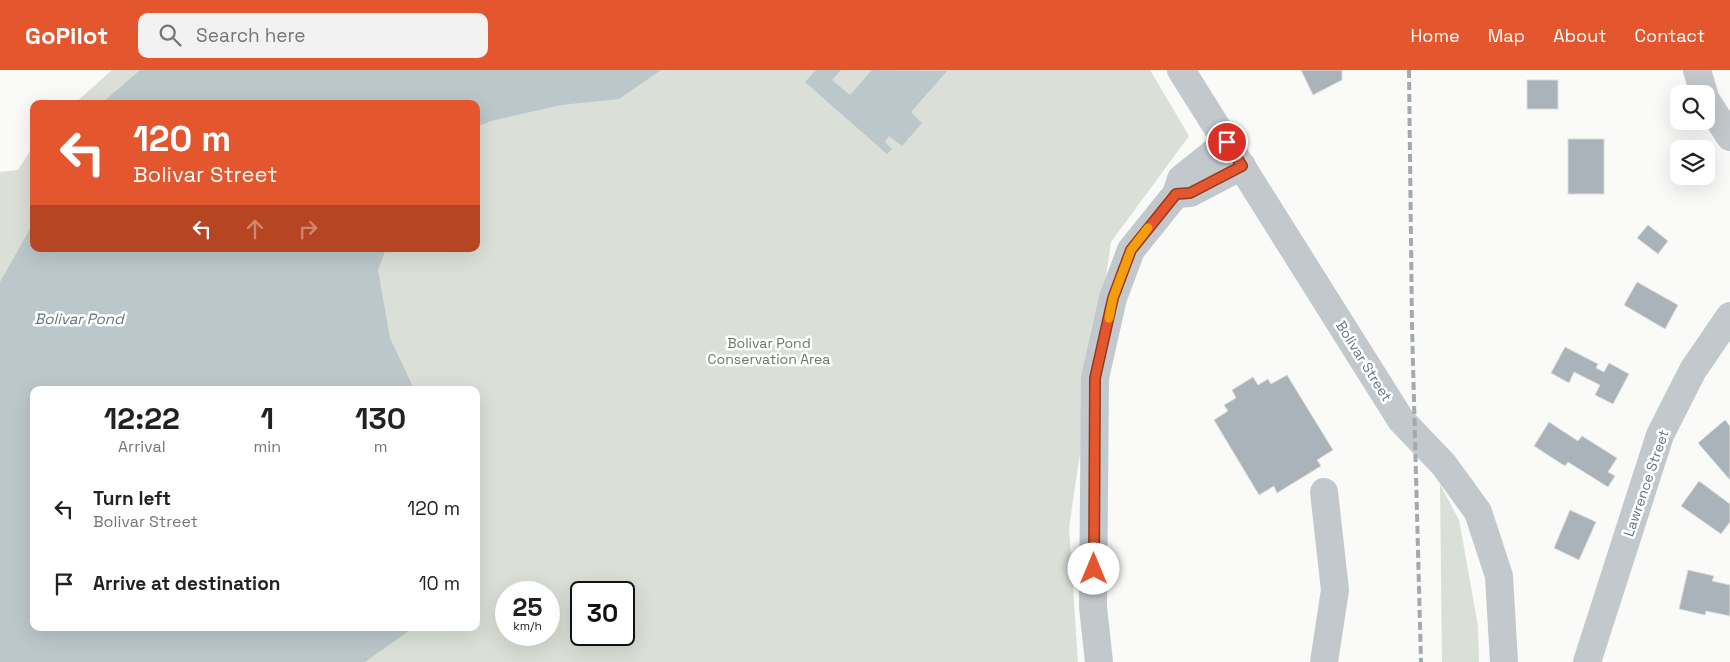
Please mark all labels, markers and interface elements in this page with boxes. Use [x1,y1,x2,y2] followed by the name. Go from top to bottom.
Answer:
[138,13,488,58] search box
[25,20,108,51] text: GoPilot
[156,21,184,49] icon: search
[196,23,306,48] text: Search here
[1411,24,1460,47] text: Home
[1488,24,1525,47] text: Map
[1553,24,1607,47] text: About
[1635,24,1705,47] text: Contact
[1670,85,1715,185] map controls
[1670,85,1715,130] button: search
[133,117,231,161] text: 120 m
[50,120,115,185] icon: left
[1206,121,1248,163] pin
[1213,128,1241,156] icon: arrive
[1670,140,1715,185] button: layers
[133,160,277,188] text: Bolivar Street
[188,215,216,243] icon: left
[241,215,269,243] icon: ahead
[294,215,322,243] icon: right
[34,309,126,328] water label: Bolivar Pond
[1332,317,1396,405] street label: Bolivar Street
[708,334,830,368] park label: Bolivar Pond Conservation Area
[104,399,180,438] text: 12:22
[261,399,274,438] text: 1
[355,399,406,438] text: 130
[1619,427,1673,539] street label: Lawrence Street
[118,436,166,457] text: Arrival
[254,436,281,457] text: min
[374,436,387,457] text: m
[93,486,171,511] text: Turn left
[50,495,78,523] icon: left
[407,496,460,521] text: 120 m
[93,511,198,532] text: Bolivar Street
[1067,542,1119,594] position arrow
[50,570,78,598] icon: arrive
[93,571,281,596] text: Arrive at destination
[419,571,460,596] text: 10 m
[570,581,635,646] speed limit sign: 30
[513,591,542,623] text: 25
[513,618,542,634] text: km/h

